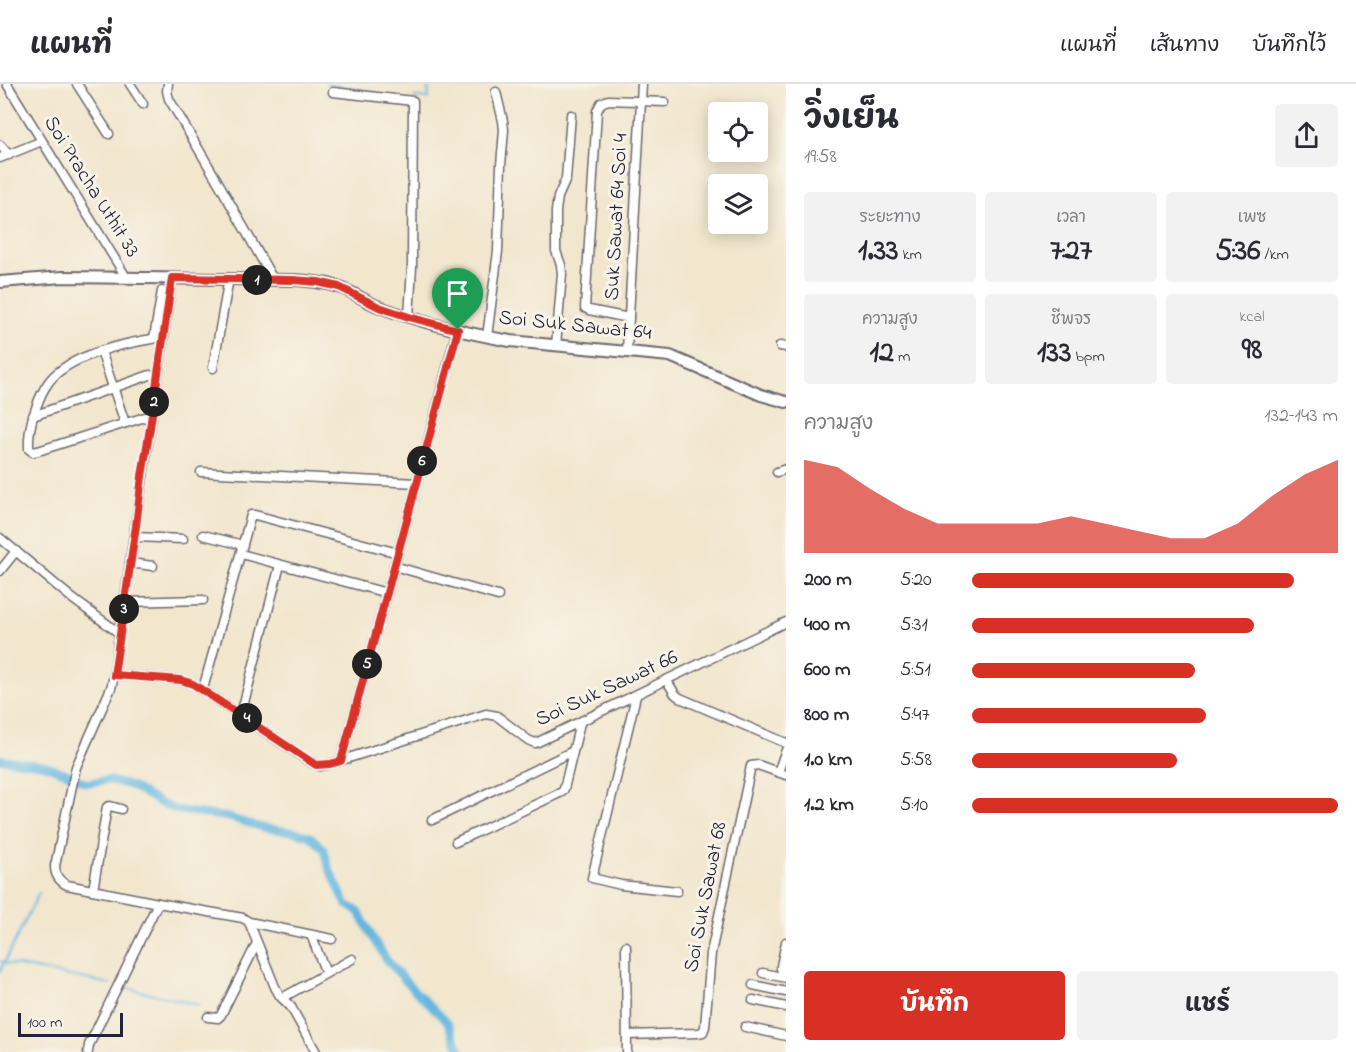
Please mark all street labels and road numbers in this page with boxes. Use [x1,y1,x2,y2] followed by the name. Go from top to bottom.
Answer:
[35,110,147,264] street label: Soi Pracha Uthit 33
[598,132,636,301] street label: Suk Sawat 64 Soi 4
[497,303,653,349] street label: Soi Suk Sawat 64
[531,643,683,735] street label: Soi Suk Sawat 66
[677,819,735,975] street label: Soi Suk Sawat 68

